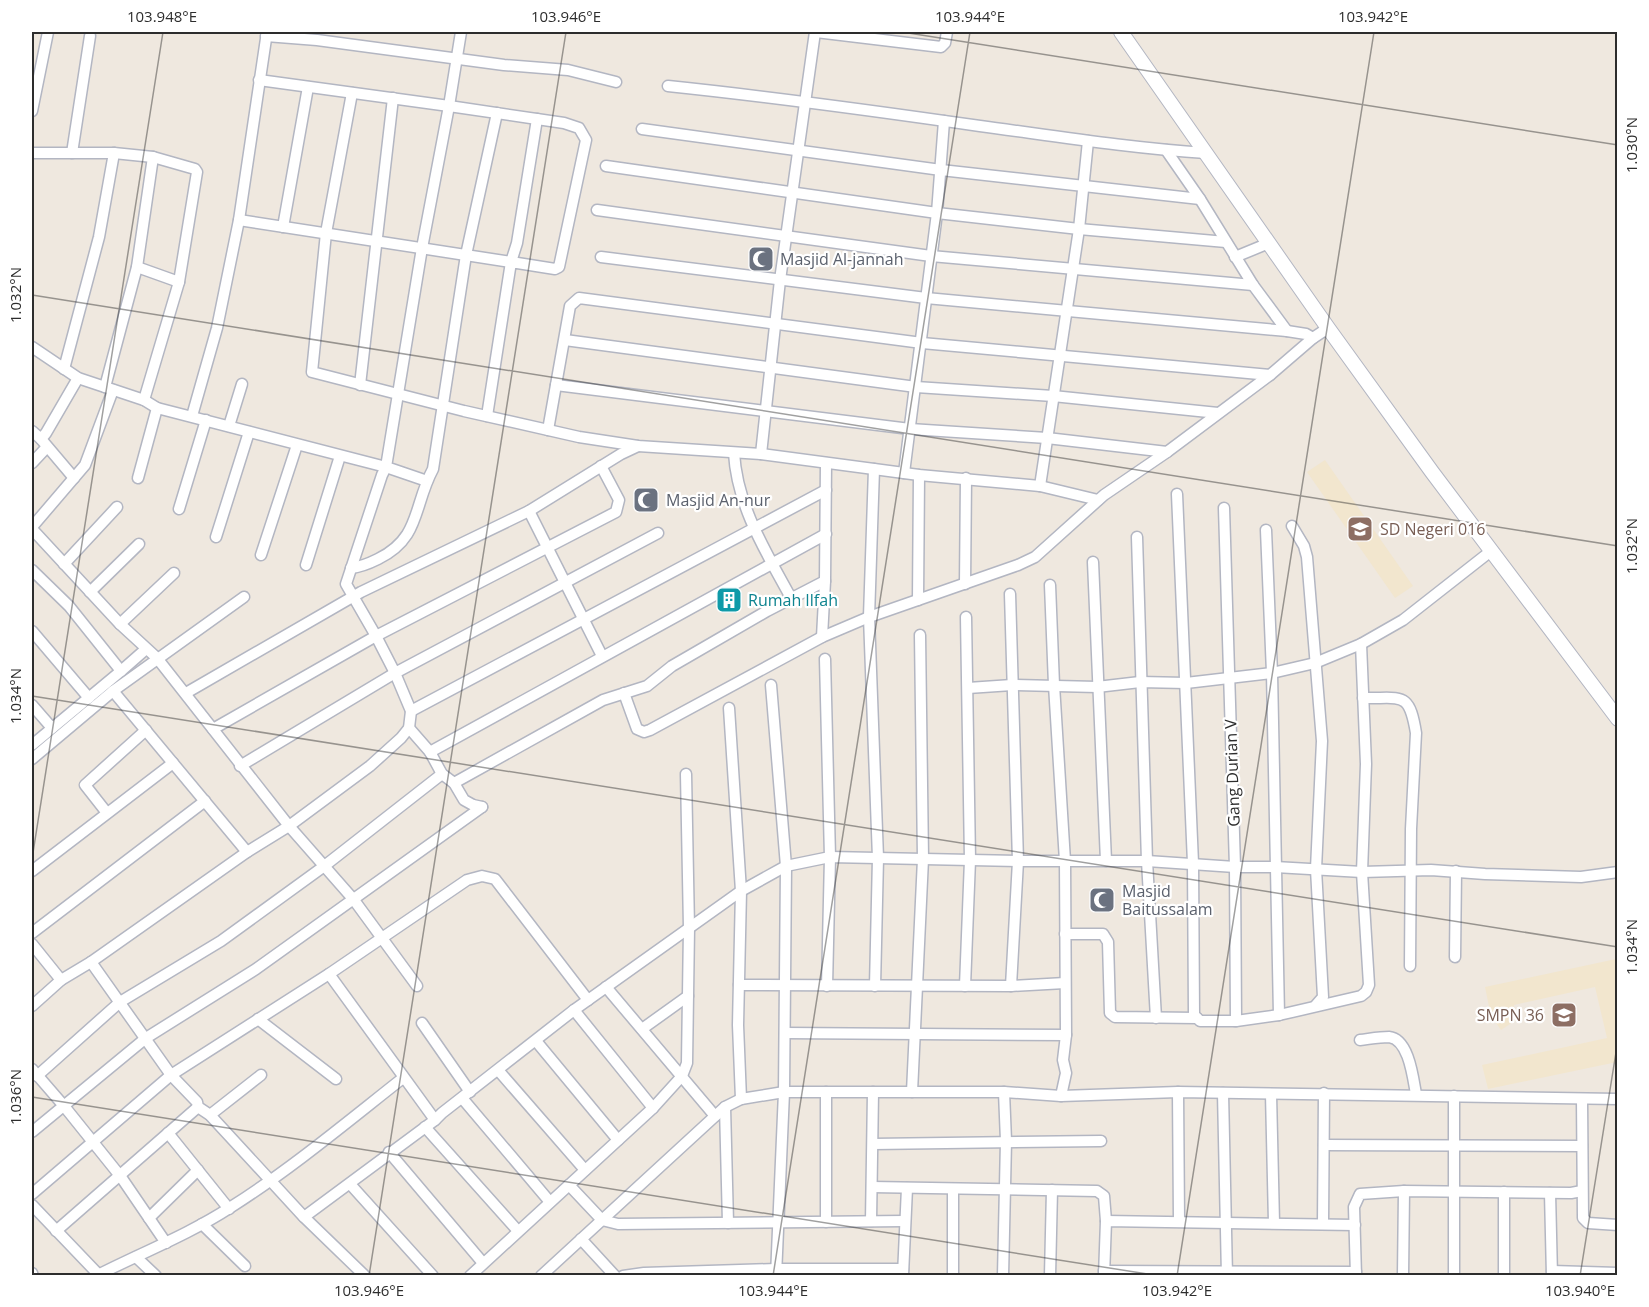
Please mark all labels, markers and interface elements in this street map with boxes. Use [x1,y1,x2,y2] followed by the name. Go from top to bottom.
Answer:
[127,6,197,26] text: 103.948°E
[531,6,601,26] text: 103.946°E
[935,6,1005,26] text: 103.944°E
[1338,6,1408,26] text: 103.942°E
[1621,117,1641,173] text: 1.030°N
[746,244,776,274] mosque icon: Masjid Al-jannah
[780,248,904,270] place label: Masjid Al-jannah
[5,267,25,323] text: 1.032°N
[631,485,661,515] mosque icon: Masjid An-nur
[666,489,771,511] place label: Masjid An-nur
[1345,514,1375,544] school or university icon: SD Negeri 016
[1380,518,1485,540] place label: SD Negeri 016
[1621,518,1641,574] text: 1.032°N
[714,585,744,615] building icon: Rumah Ilfah
[748,589,838,611] place label: Rumah Ilfah
[5,668,25,724] text: 1.034°N
[1219,718,1245,827] street label: Gang Durian V
[1122,880,1213,920] place label: Masjid Baitussalam
[1087,885,1117,915] mosque icon: Masjid Baitussalam
[1621,919,1641,975] text: 1.034°N
[1549,1000,1579,1030] school or university icon: SMPN 36
[1477,1004,1544,1026] place label: SMPN 36
[5,1069,25,1125] text: 1.036°N
[334,1280,404,1300] text: 103.946°E
[738,1280,808,1300] text: 103.944°E
[1142,1280,1212,1300] text: 103.942°E
[1545,1280,1615,1300] text: 103.940°E

